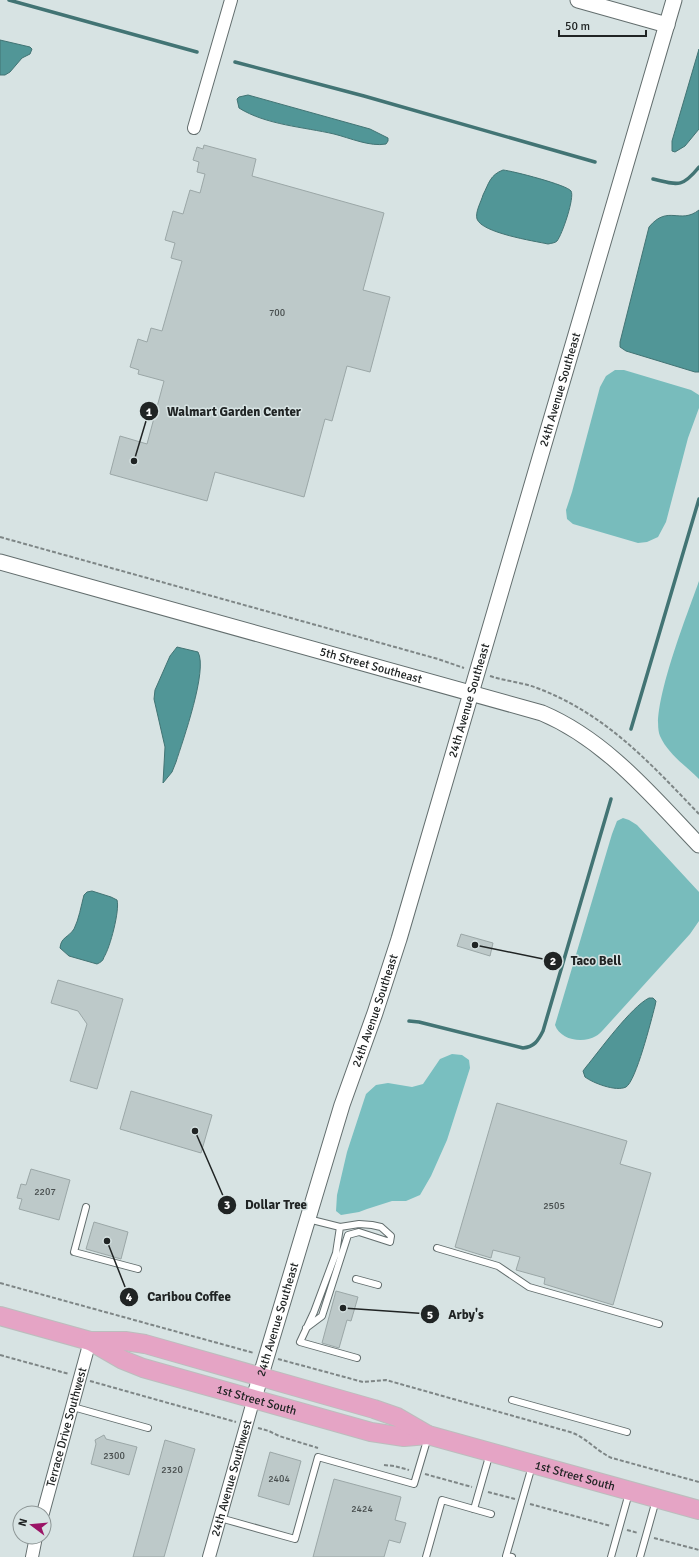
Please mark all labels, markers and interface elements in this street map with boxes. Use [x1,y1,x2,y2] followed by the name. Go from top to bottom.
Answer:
[559,12,646,38] scale bar
[565,19,590,34] text: 50 m
[269,307,285,319] house number: 700
[536,331,584,448] street label: 24th Avenue Southeast
[139,399,309,424] callout: Walmart Garden Center
[167,404,302,420] text: Walmart Garden Center
[146,405,153,420] text: 1
[445,642,493,759] street label: 24th Avenue Southeast
[318,644,424,687] street label: 5th Street Southeast
[543,948,629,973] callout: Taco Bell
[349,952,401,1069] street label: 24th Avenue Southeast
[571,953,621,969] text: Taco Bell
[550,954,556,969] text: 2
[34,1186,56,1198] house number: 2207
[217,1192,315,1217] callout: Dollar Tree
[245,1197,308,1213] text: Dollar Tree
[224,1198,230,1213] text: 3
[543,1200,565,1212] house number: 2505
[253,1261,302,1378] street label: 24th Avenue Southeast
[119,1284,239,1309] callout: Caribou Coffee
[147,1289,231,1305] text: Caribou Coffee
[126,1290,133,1305] text: 4
[420,1302,491,1327] callout: Arby's
[448,1307,484,1323] text: Arby's
[427,1308,433,1323] text: 5
[43,1366,90,1489] street label: Terrace Drive Southwest
[215,1381,298,1418] street label: 1st Street South
[208,1418,255,1538] street label: 24th Avenue Southwest
[103,1450,125,1462] house number: 2300
[533,1457,617,1494] street label: 1st Street South
[161,1464,183,1476] house number: 2320
[268,1473,290,1485] house number: 2404
[351,1503,373,1515] house number: 2424
[12,1505,52,1545] north arrow
[16,1517,30,1528] text: N

